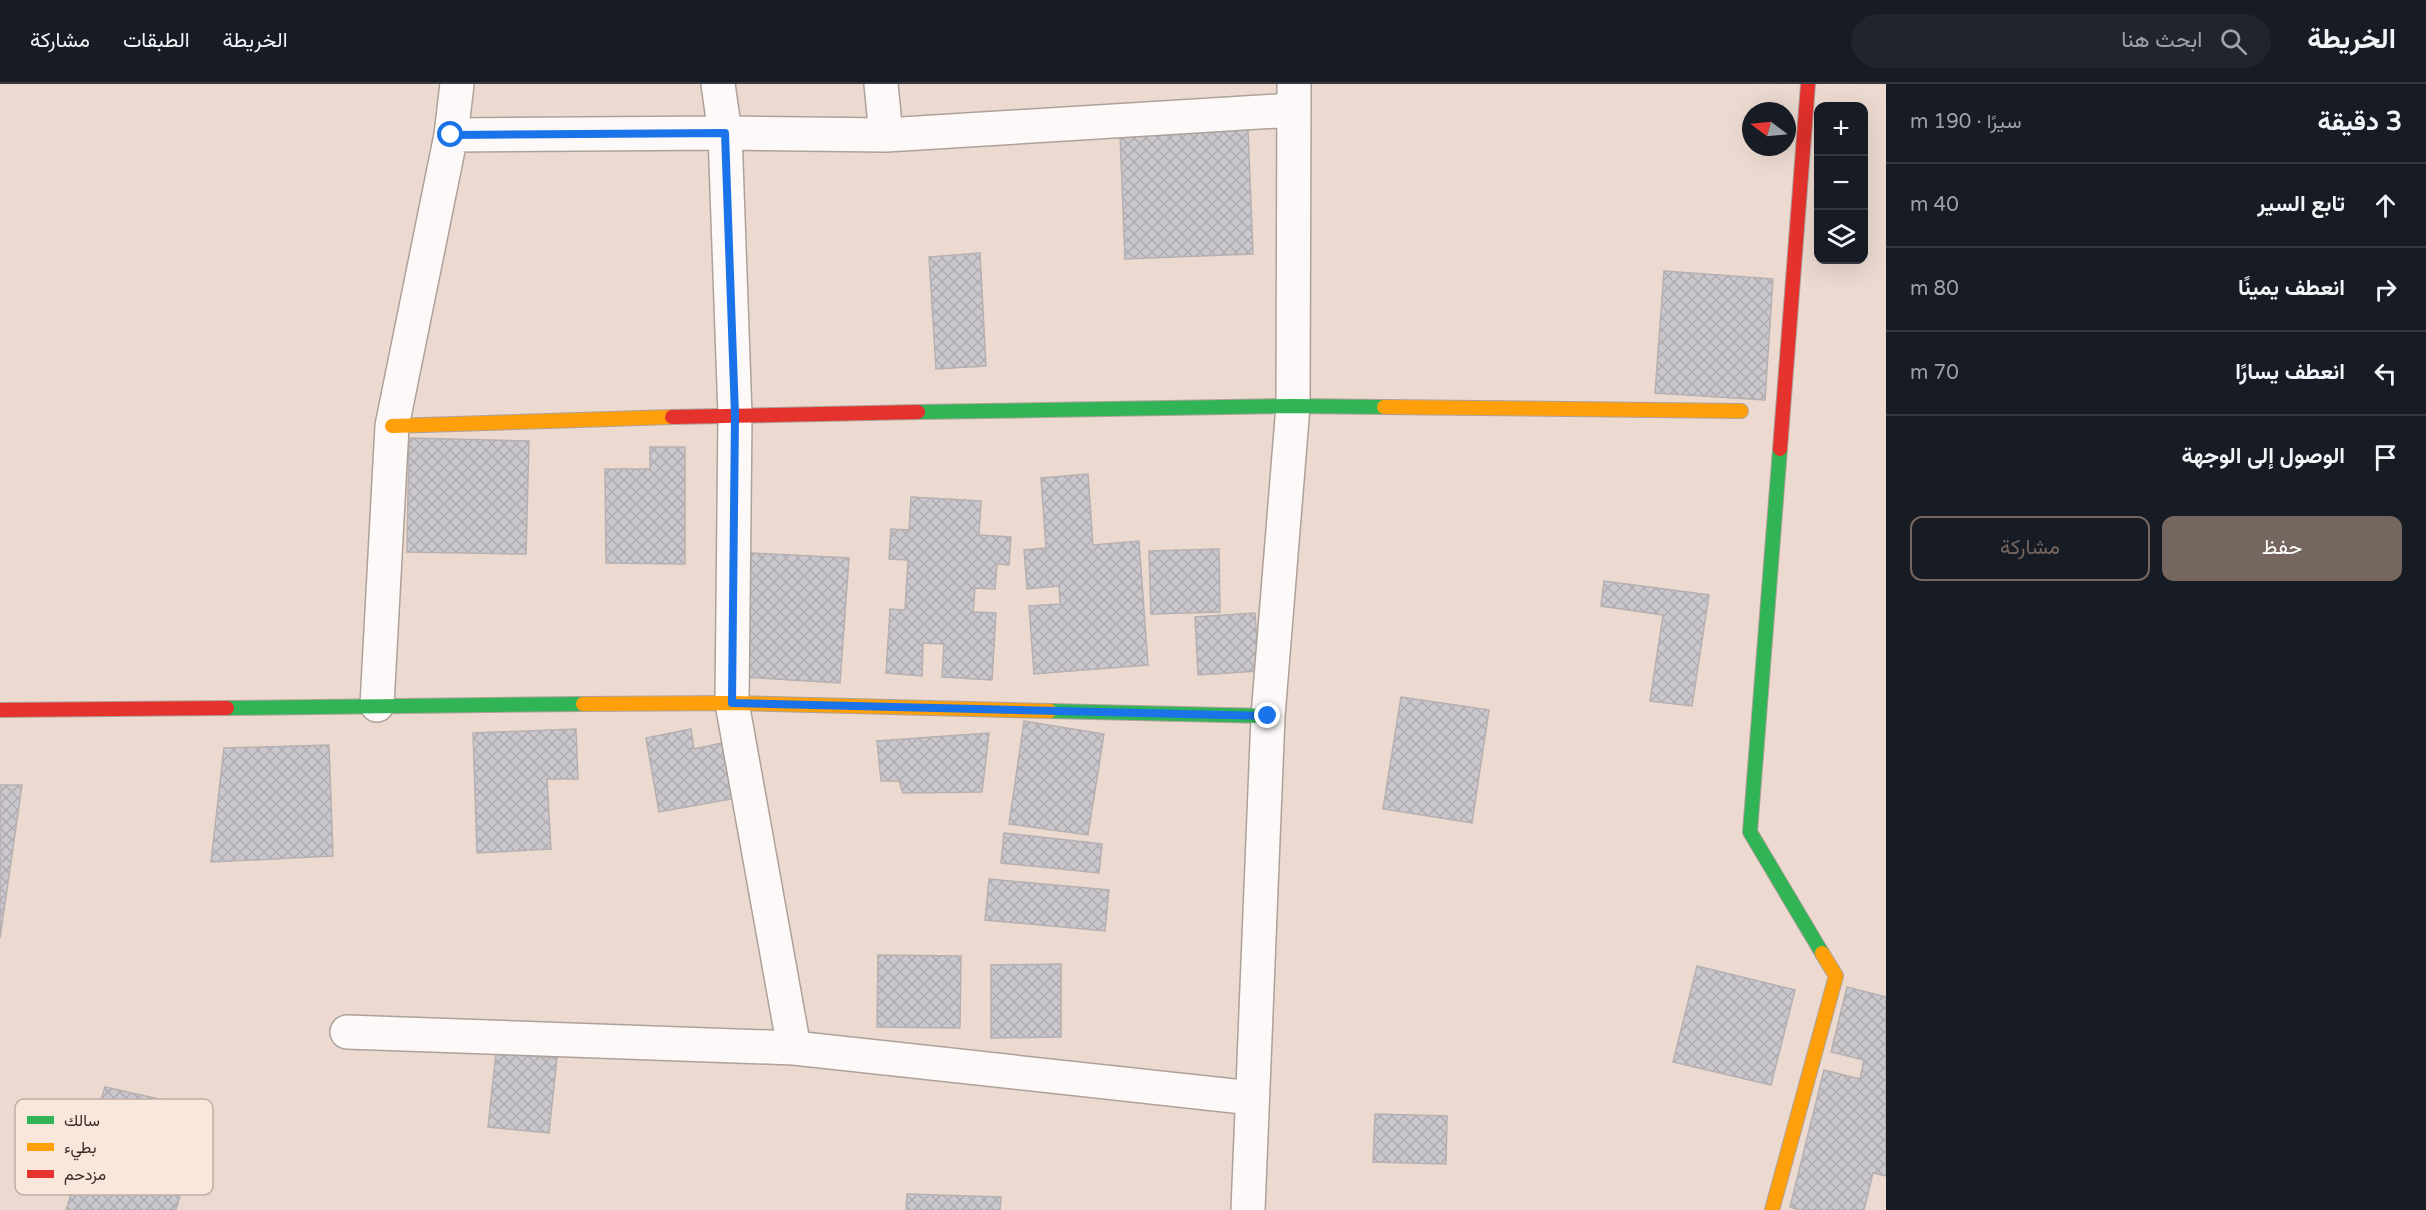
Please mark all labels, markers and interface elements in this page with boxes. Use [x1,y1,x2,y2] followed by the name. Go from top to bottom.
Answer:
[1851,14,2271,68] search box
[2307,22,2396,56] text: الخريطة
[2217,25,2250,58] icon: search
[2121,27,2202,53] text: ابحث هنا
[30,28,90,53] text: مشاركة
[123,28,190,53] text: الطبقات
[223,28,288,53] text: الخريطة
[1742,102,1796,156] north arrow
[1814,102,1868,264] map controls
[1814,102,1868,156] button: +
[2318,106,2402,137] text: 3 دقيقة
[1910,110,2022,134] text: سيرًا · 190 m
[437,121,463,147] route start
[1814,156,1868,210] button: −
[2369,189,2402,222] icon: ahead
[2257,191,2345,217] text: تابع السير
[1910,193,1959,217] text: 40 m
[1814,210,1868,264] button: layers
[2369,273,2402,306] icon: right
[2238,275,2345,301] text: انعطف يمينًا
[1910,277,1959,301] text: 80 m
[2369,357,2402,390] icon: left
[2235,359,2345,385] text: انعطف يسارًا
[1910,361,1959,385] text: 70 m
[2369,441,2402,474] icon: arrive
[2181,443,2345,469] text: الوصول إلى الوجهة
[1910,516,2150,581] button: مشاركة
[2162,516,2402,581] button: حفظ
[1254,702,1280,728] route end
[15,1099,213,1195] legend
[64,1111,100,1131] text: سالك
[64,1138,96,1161] text: بطيء
[64,1165,106,1185] text: مزدحم

